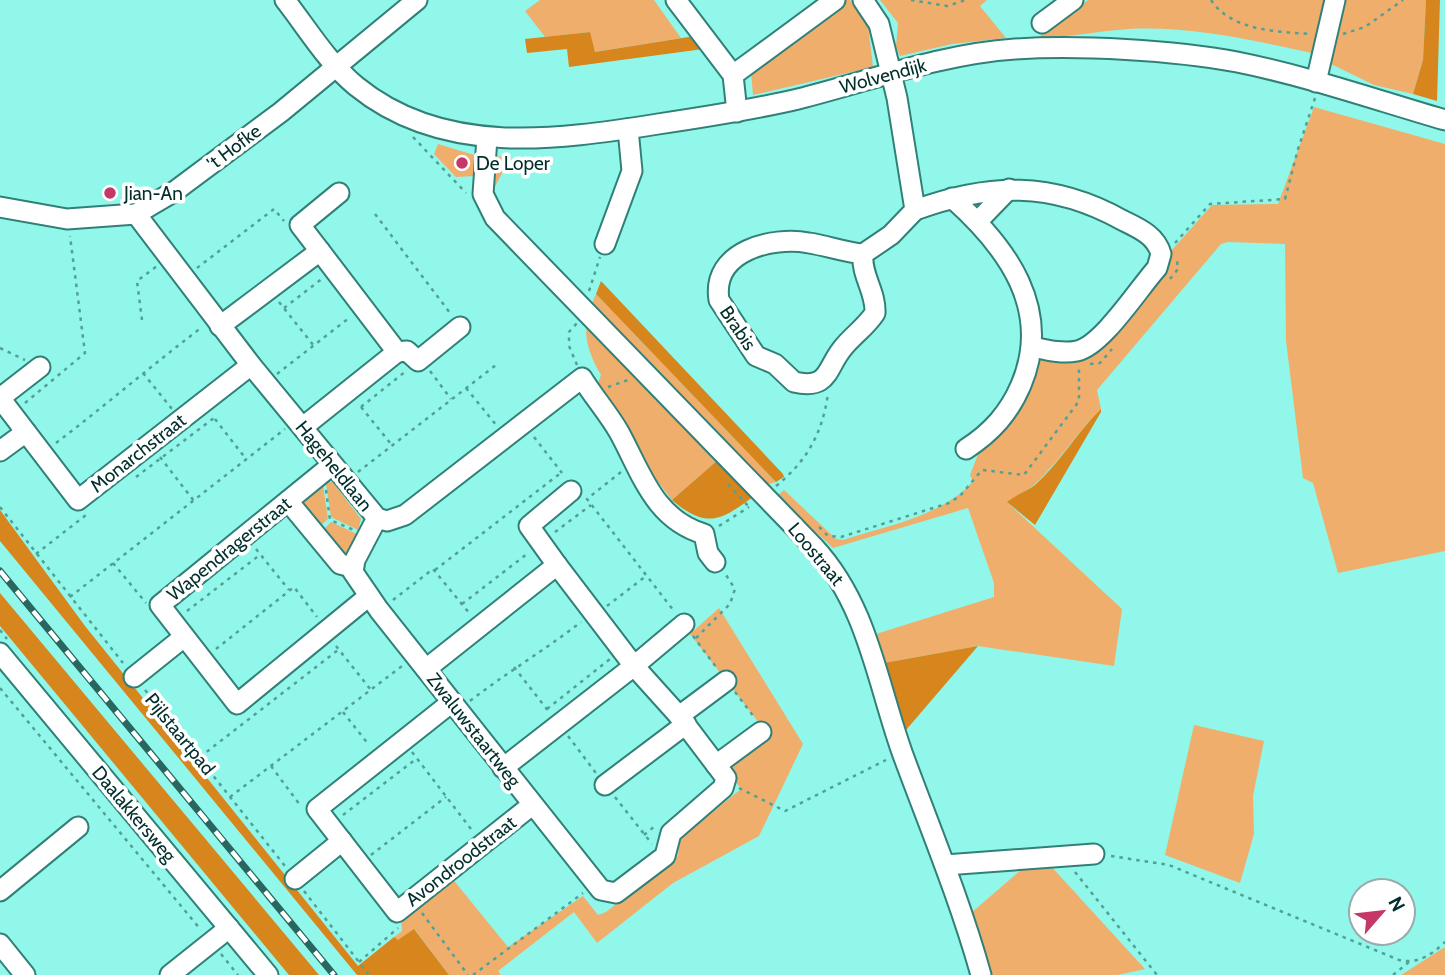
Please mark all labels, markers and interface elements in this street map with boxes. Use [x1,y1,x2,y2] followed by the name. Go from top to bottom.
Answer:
[837,53,929,99] street label: Wolvendijk
[202,119,266,175] street label: 't Hofke
[476,152,550,175] place label: De Loper
[454,155,470,171] marker: De Loper
[123,182,183,205] place label: Jian-An
[102,185,118,201] marker: Jian-An
[715,301,761,355] street label: Brabis
[86,408,191,497] street label: Monarchstraat
[290,416,378,516] street label: Hageheldlaan
[162,492,296,606] street label: Wapendragerstraat
[783,518,849,591] street label: Loostraat
[422,668,526,792] street label: Zwaluwstaartweg
[140,689,220,779] street label: Pijlstaartpad
[87,761,181,867] street label: Daalakkersweg
[401,810,521,911] street label: Avondroodstraat
[1347,877,1417,947] north arrow
[1383,893,1410,916] text: N

